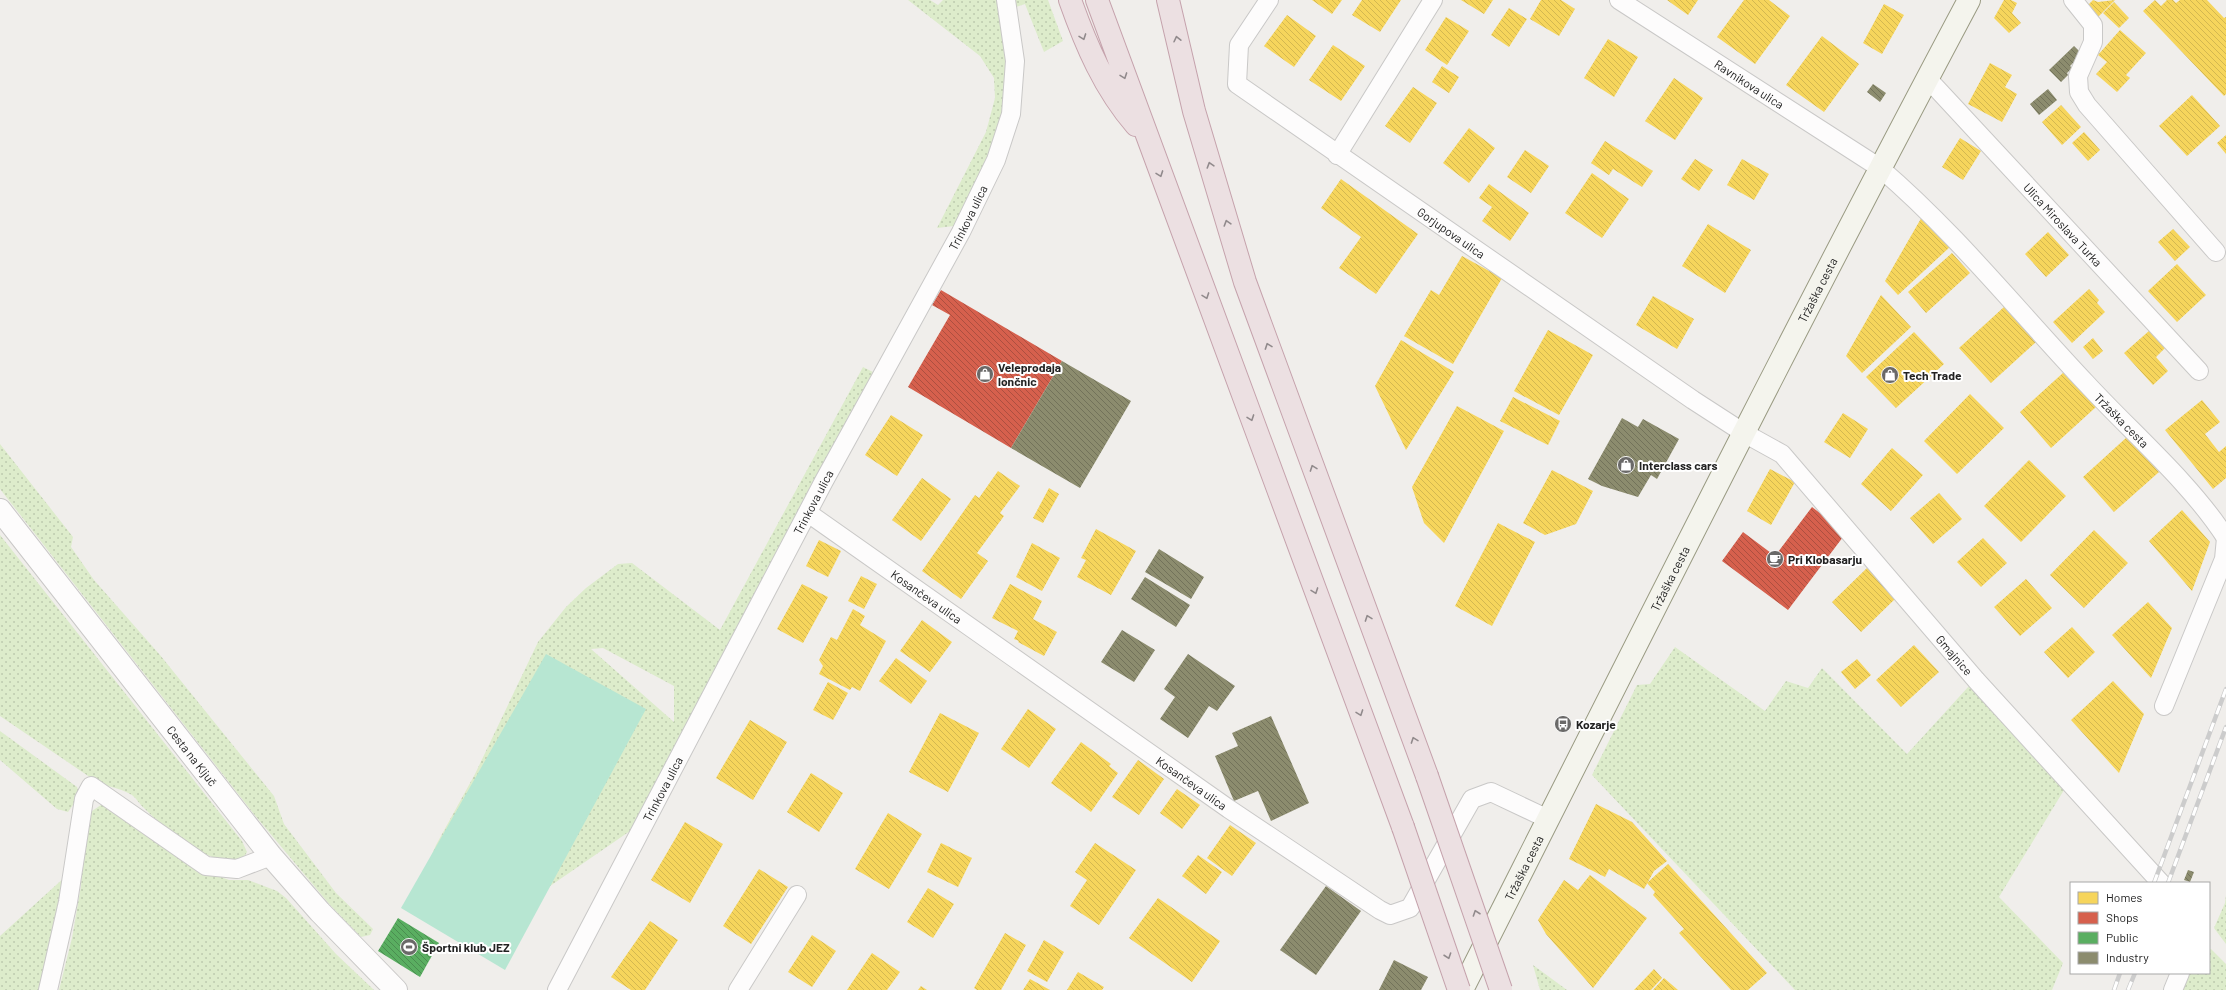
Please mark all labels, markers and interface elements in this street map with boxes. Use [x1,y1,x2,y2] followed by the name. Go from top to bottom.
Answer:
[1079,33,1087,40] one-way arrow
[1174,36,1182,42] one-way arrow
[1712,56,1787,111] street label: Ravnikova ulica
[1120,73,1128,80] one-way arrow
[1206,161,1215,168] one-way arrow
[1156,171,1164,178] one-way arrow
[2021,180,2105,269] street label: Ulica Miroslava Turka
[945,183,990,252] street label: Trinkova ulica
[1415,204,1488,261] street label: Gorjupova ulica
[1223,219,1232,226] one-way arrow
[1795,255,1840,325] street label: Tržaška cesta
[1201,293,1209,300] one-way arrow
[1265,343,1273,350] one-way arrow
[998,360,1061,388] place label: Veleprodaja lončnic
[975,364,995,384] shop icon: Veleprodaja lončnic
[1880,365,1900,385] shop icon: Tech Trade
[1903,368,1962,382] place label: Tech Trade
[2092,390,2152,450] street label: Tržaška cesta
[1246,414,1254,421] one-way arrow
[1616,455,1636,475] shop icon: Interclass cars
[1639,458,1718,472] place label: Interclass cars
[1309,465,1317,472] one-way arrow
[790,467,836,537] street label: Trinkova ulica
[1647,544,1692,613] street label: Tržaška cesta
[1765,549,1785,569] cafe icon: Pri Klobasarju
[1788,552,1862,566] place label: Pri Klobasarju
[889,567,965,626] street label: Kosančeva ulica
[1310,588,1319,595] one-way arrow
[1365,614,1373,621] one-way arrow
[1933,632,1976,678] street label: Gmajnice
[1356,710,1364,717] one-way arrow
[1553,714,1573,734] bus stop icon: Kozarje
[1576,717,1616,731] place label: Kozarje
[164,723,220,789] street label: Cesta na Ključ
[1410,736,1418,743] one-way arrow
[1154,753,1230,812] street label: Kosančeva ulica
[640,754,685,824] street label: Trinkova ulica
[1501,833,1546,903] street label: Tržaška cesta
[2070,882,2210,974] legend
[2106,890,2143,904] text: Homes
[1472,910,1480,917] one-way arrow
[2106,910,2139,924] text: Shops
[2106,930,2138,944] text: Public
[399,937,419,957] sports icon: Športni klub JEZ
[422,940,510,954] place label: Športni klub JEZ
[2106,950,2149,964] text: Industry
[1443,953,1452,960] one-way arrow

